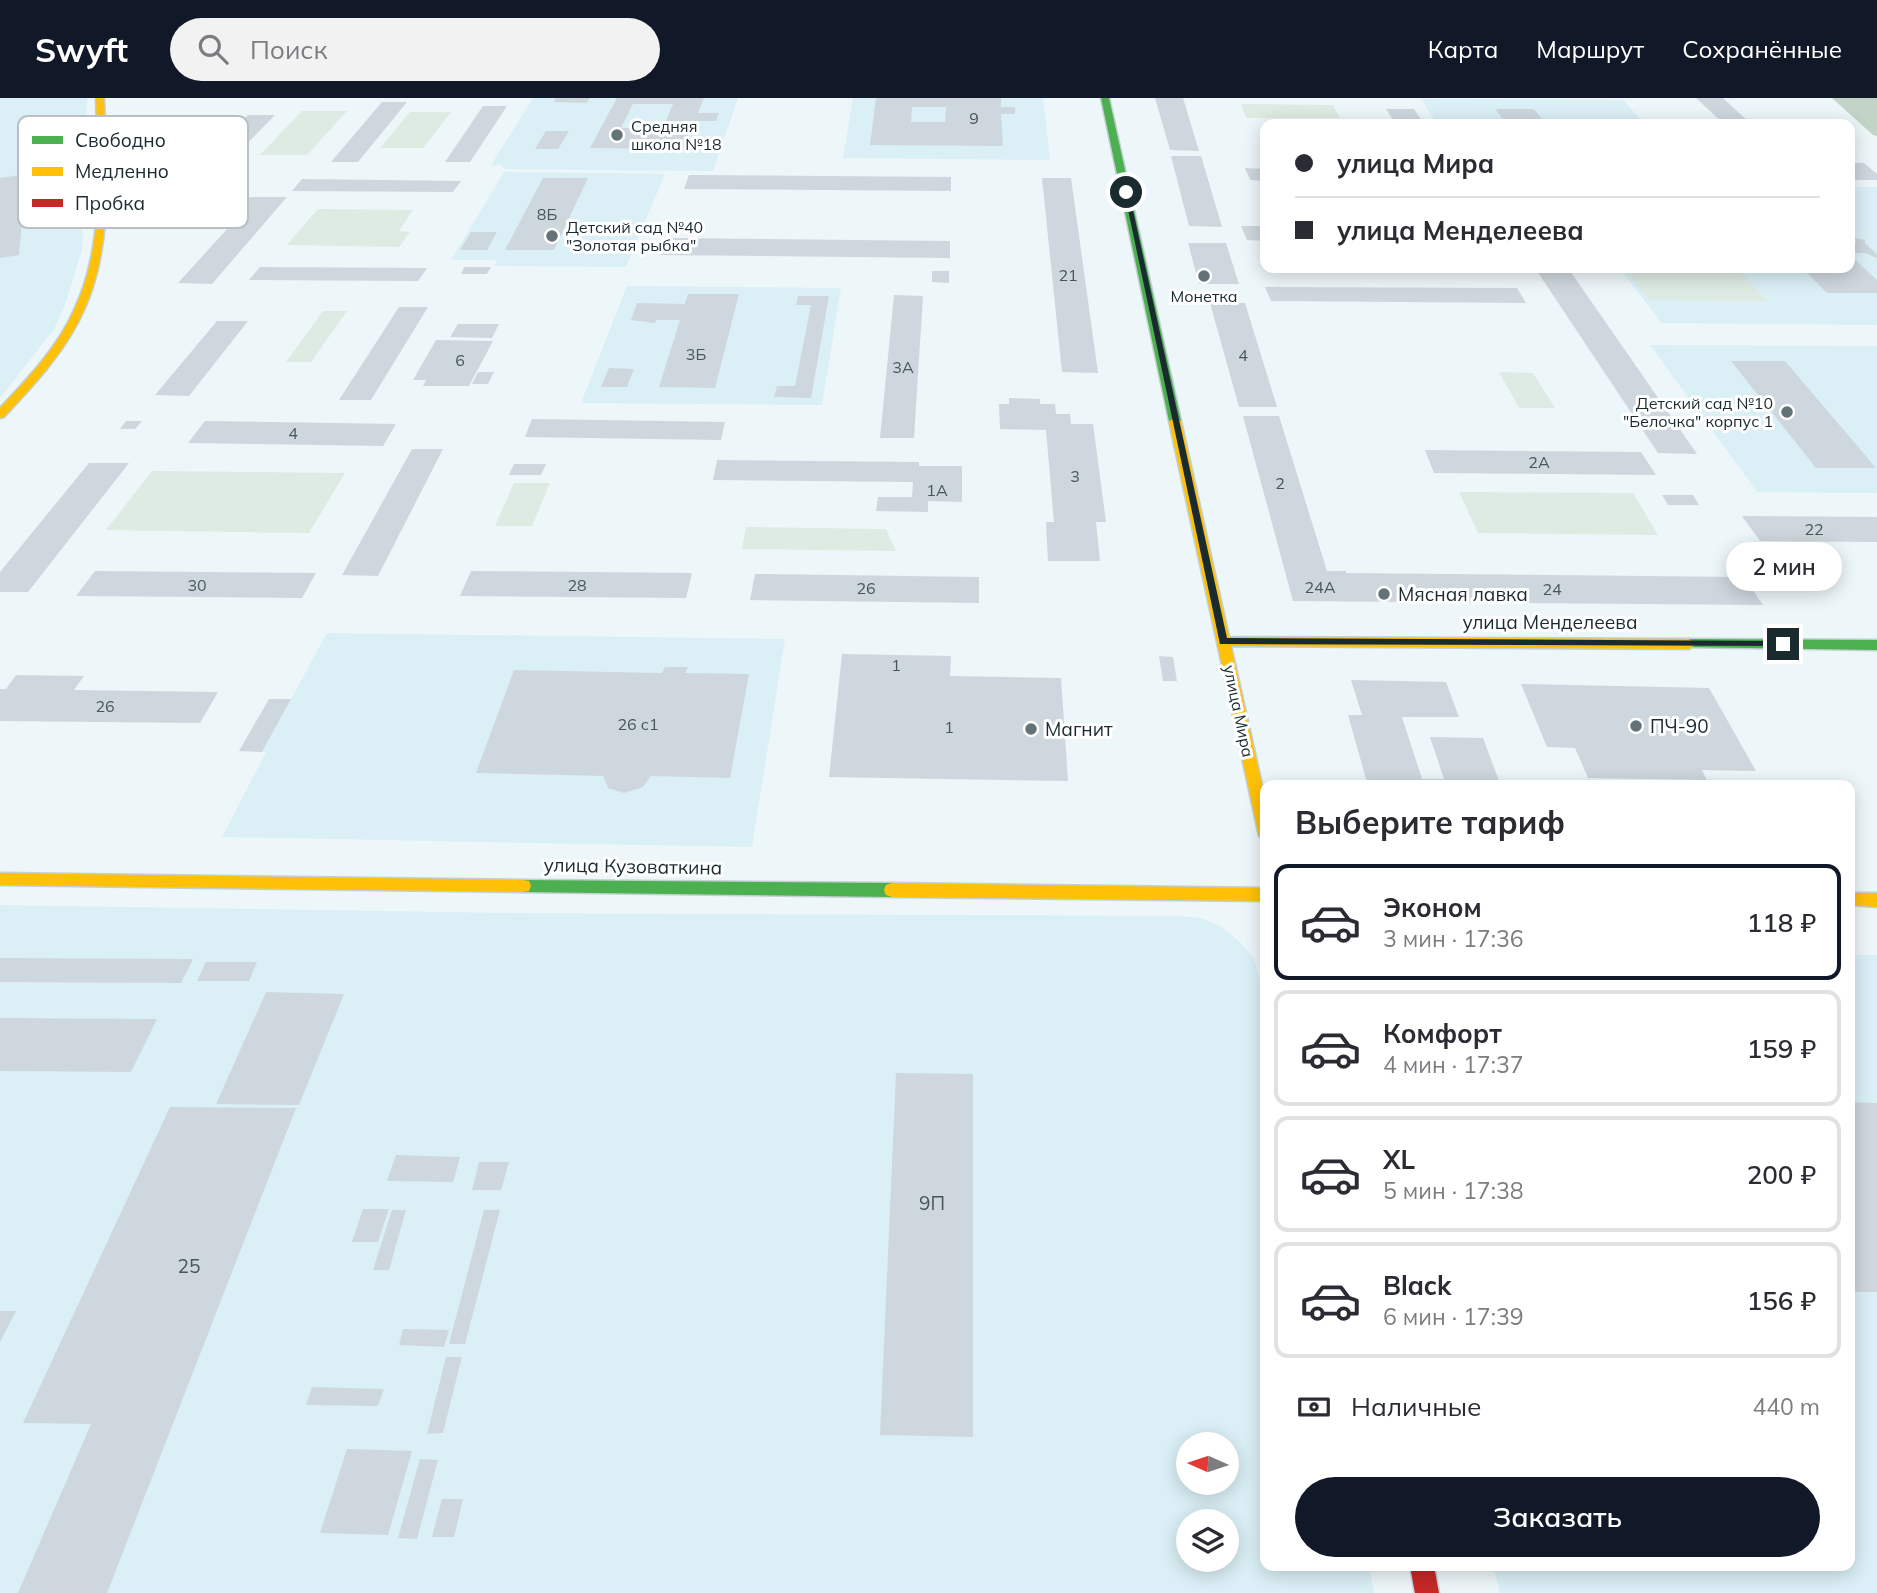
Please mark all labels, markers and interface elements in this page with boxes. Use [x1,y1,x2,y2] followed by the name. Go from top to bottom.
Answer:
[170,18,660,81] search box
[35,29,128,70] text: Swyft
[194,30,232,68] icon: search
[250,33,328,66] text: Поиск
[1428,34,1498,64] text: Карта
[1536,34,1644,64] text: Маршрут
[1682,34,1842,64] text: Сохранённые
[969,108,979,128] house number: 9
[18,116,248,228] legend
[631,116,722,154] place label: Средняя школа №18
[609,127,625,143] marker: Средняя школа №18
[75,128,166,152] text: Свободно
[1337,147,1494,180] text: улица Мира
[75,159,169,183] text: Медленно
[1110,176,1142,208] route start
[75,191,145,215] text: Пробка
[537,204,557,224] house number: 8Б
[1337,214,1584,247] text: улица Менделеева
[566,217,703,255] place label: Детский сад №40 "Золотая рыбка"
[544,228,560,244] marker: Детский сад №40 "Золотая рыбка"
[1058,265,1078,285] house number: 21
[1196,268,1212,284] marker: Монетка
[1170,286,1238,306] place label: Монетка
[686,344,706,364] house number: 3Б
[1238,345,1248,365] house number: 4
[455,350,465,370] house number: 6
[892,357,914,377] house number: 3А
[1623,393,1773,431] place label: Детский сад №10 "Белочка" корпус 1
[1779,404,1795,420] marker: Детский сад №10 "Белочка" корпус 1
[288,423,298,443] house number: 4
[1528,452,1550,472] house number: 2А
[1070,466,1080,486] house number: 3
[1275,473,1285,493] house number: 2
[926,480,948,500] house number: 1А
[1804,519,1824,539] house number: 22
[1725,542,1841,592] callout: 2 мин
[1752,552,1816,581] text: 2 мин
[187,575,207,595] house number: 30
[567,575,587,595] house number: 28
[1305,577,1336,597] house number: 24А
[856,578,876,598] house number: 26
[1542,579,1562,599] house number: 24
[1398,582,1528,606] place label: Мясная лавка
[1376,586,1392,602] marker: Мясная лавка
[1463,610,1638,634] street label: улица Менделеева
[1767,628,1799,660] route end
[891,655,901,675] house number: 1
[1219,663,1259,759] street label: улица Мира
[95,696,115,716] house number: 26
[617,714,659,734] house number: 26 с1
[1650,714,1709,738] place label: ПЧ-90
[944,717,954,737] house number: 1
[1045,717,1113,741] place label: Магнит
[1628,718,1644,734] marker: ПЧ-90
[1023,721,1039,737] marker: Магнит
[1295,802,1565,842] text: Выберите тариф
[543,852,723,880] street label: улица Кузоваткина
[1299,891,1362,954] icon: car
[1383,891,1482,924] text: Эконом
[1747,906,1816,939] text: 118 ₽
[1383,924,1523,953] text: 3 мин · 17:36
[1299,1017,1362,1080] icon: car
[1383,1017,1502,1050] text: Комфорт
[1747,1032,1816,1065] text: 159 ₽
[1383,1050,1523,1079] text: 4 мин · 17:37
[1299,1143,1362,1206] icon: car
[1383,1143,1415,1176] text: XL
[1747,1158,1816,1191] text: 200 ₽
[1383,1176,1523,1205] text: 5 мин · 17:38
[919,1191,945,1215] house number: 9П
[178,1254,200,1278] house number: 25
[1299,1269,1362,1332] icon: car
[1383,1269,1451,1302] text: Black
[1747,1284,1816,1317] text: 156 ₽
[1383,1302,1523,1331] text: 6 мин · 17:39
[1295,1388,1333,1426] icon: cash
[1351,1390,1481,1423] text: Наличные
[1752,1392,1820,1421] text: 440 m
[1176,1432,1239,1494] north arrow
[1176,1432,1239,1572] map controls
[1295,1477,1820,1557] button: Заказать
[1176,1509,1239,1572] button: layers

